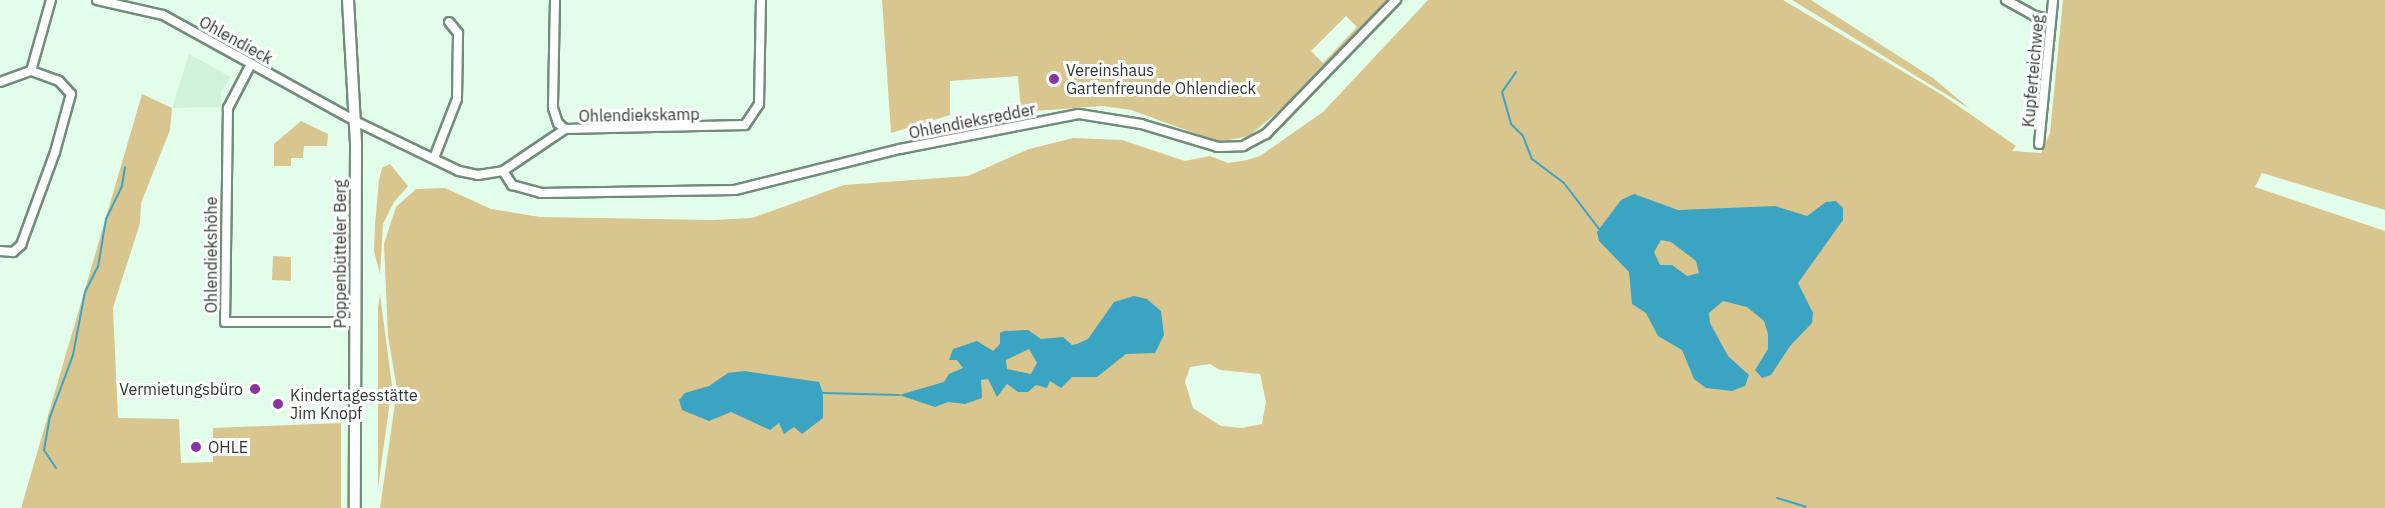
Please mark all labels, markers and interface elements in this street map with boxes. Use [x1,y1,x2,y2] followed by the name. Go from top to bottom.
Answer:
[196,12,276,68] street label: Ohlendieck
[2019,14,2047,128] street label: Kupferteichweg
[1066,60,1256,98] place label: Vereinshaus Gartenfreunde Ohlendieck
[1047,72,1061,86] marker: Vereinshaus Gartenfreunde Ohlendieck
[907,99,1037,143] street label: Ohlendieksredder
[578,104,700,126] street label: Ohlendiekskamp
[330,180,350,328] street label: Poppenbütteler Berg
[201,197,221,313] street label: Ohlendiekshöhe
[119,379,243,399] place label: Vermietungsbüro
[248,382,262,396] marker: Vermietungsbüro
[290,385,418,423] place label: Kindertagesstätte Jim Knopf
[271,397,285,411] marker: Kindertagesstätte Jim Knopf
[208,437,248,457] place label: OHLE
[189,440,203,454] marker: OHLE

